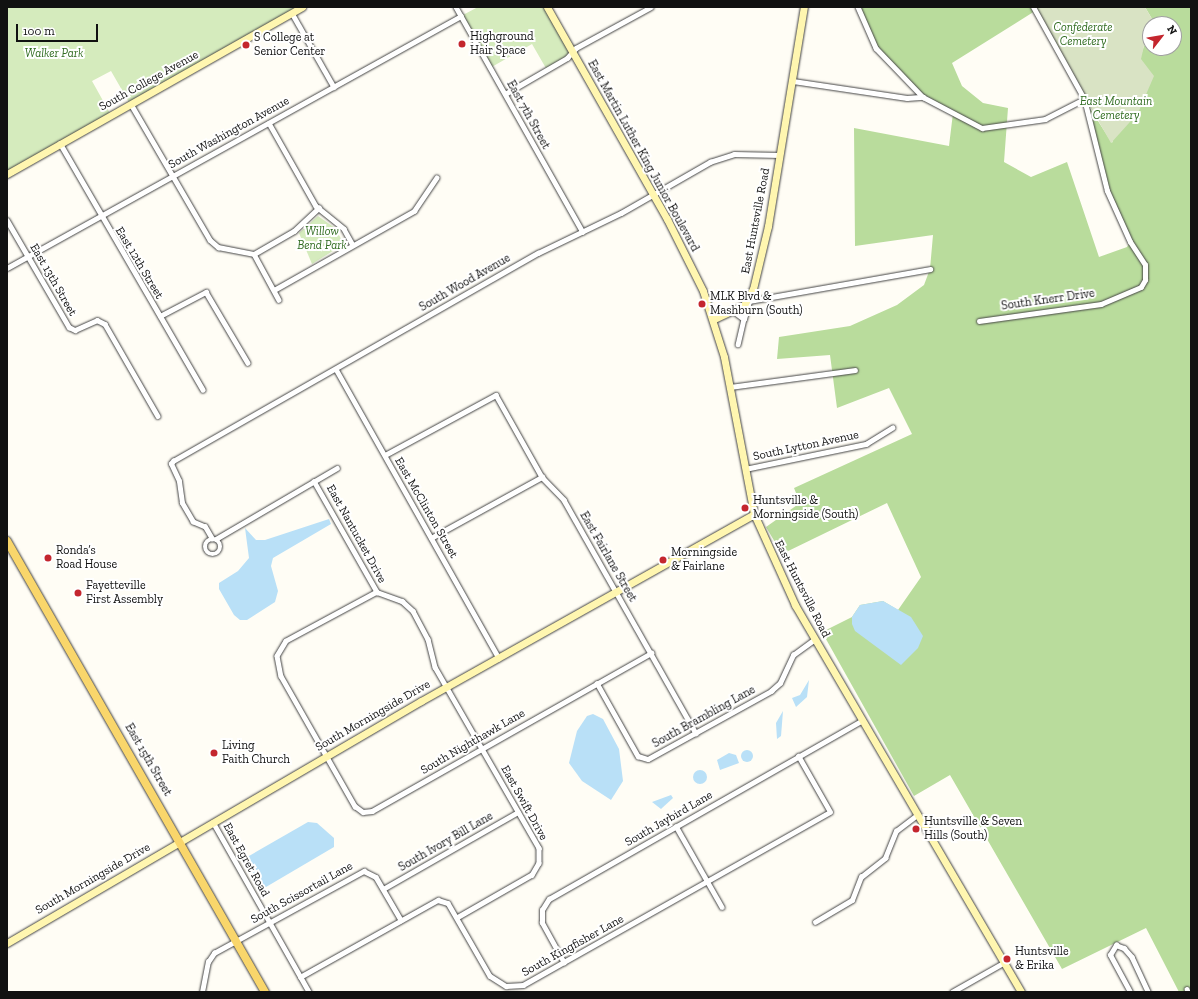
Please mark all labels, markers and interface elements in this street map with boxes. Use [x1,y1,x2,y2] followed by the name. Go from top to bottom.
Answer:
[18,16,100,42] scale bar
[1142,16,1182,56] north arrow
[1053,21,1113,49] park label: Confederate Cemetery
[1164,23,1180,37] text: N
[23,24,55,38] text: 100 m
[470,30,534,58] place label: Highground Hair Space
[254,31,326,59] place label: S College at Senior Center
[457,39,467,49] marker: Highground Hair Space
[241,40,251,50] marker: S College at Senior Center
[25,47,83,61] park label: Walker Park
[97,48,201,114] street label: South College Avenue
[584,57,702,255] street label: East Martin Luther King Junior Boulevard
[503,78,553,152] street label: East 7th Street
[166,94,292,172] street label: South Washington Avenue
[1080,95,1152,123] park label: East Mountain Cemetery
[739,167,773,275] street label: East Huntsville Road
[112,224,166,302] street label: East 12th Street
[297,225,347,253] park label: Willow Bend Park
[26,241,80,319] street label: East 13th Street
[417,251,513,315] street label: South Wood Avenue
[1000,286,1096,314] street label: South Knerr Drive
[710,290,802,318] place label: MLK Blvd & Mashburn (South)
[697,299,707,309] marker: MLK Blvd & Mashburn (South)
[752,428,860,464] street label: South Lytton Avenue
[391,455,461,561] street label: East McClinton Street
[323,482,389,586] street label: East Nantucket Drive
[753,494,858,522] place label: Huntsville & Morningside (South)
[740,503,750,513] marker: Huntsville & Morningside (South)
[576,509,640,605] street label: East Fairlane Street
[771,538,833,640] street label: East Huntsville Road
[56,544,117,572] place label: Ronda’s Road House
[671,546,737,574] place label: Morningside & Fairlane
[43,553,53,563] marker: Ronda’s Road House
[658,555,668,565] marker: Morningside & Fairlane
[86,579,163,607] place label: Fayetteville First Assembly
[73,588,83,598] marker: Fayetteville First Assembly
[313,677,433,755] street label: South Morningside Drive
[650,683,758,751] street label: South Brambling Lane
[418,706,528,778] street label: South Nighthawk Lane
[121,721,175,799] street label: East 15th Street
[222,739,290,767] place label: Living Faith Church
[209,748,219,758] marker: Living Faith Church
[497,763,551,843] street label: East Swift Drive
[623,788,715,850] street label: South Jaybird Lane
[396,809,496,875] street label: South Ivory Bill Lane
[924,815,1022,843] place label: Huntsville & Seven Hills (South)
[220,820,272,900] street label: East Egret Road
[911,824,921,834] marker: Huntsville & Seven Hills (South)
[33,840,153,918] street label: South Morningside Drive
[248,859,356,927] street label: South Scissortail Lane
[519,912,627,980] street label: South Kingfisher Lane
[1015,945,1069,973] place label: Huntsville & Erika
[1002,954,1012,964] marker: Huntsville & Erika

